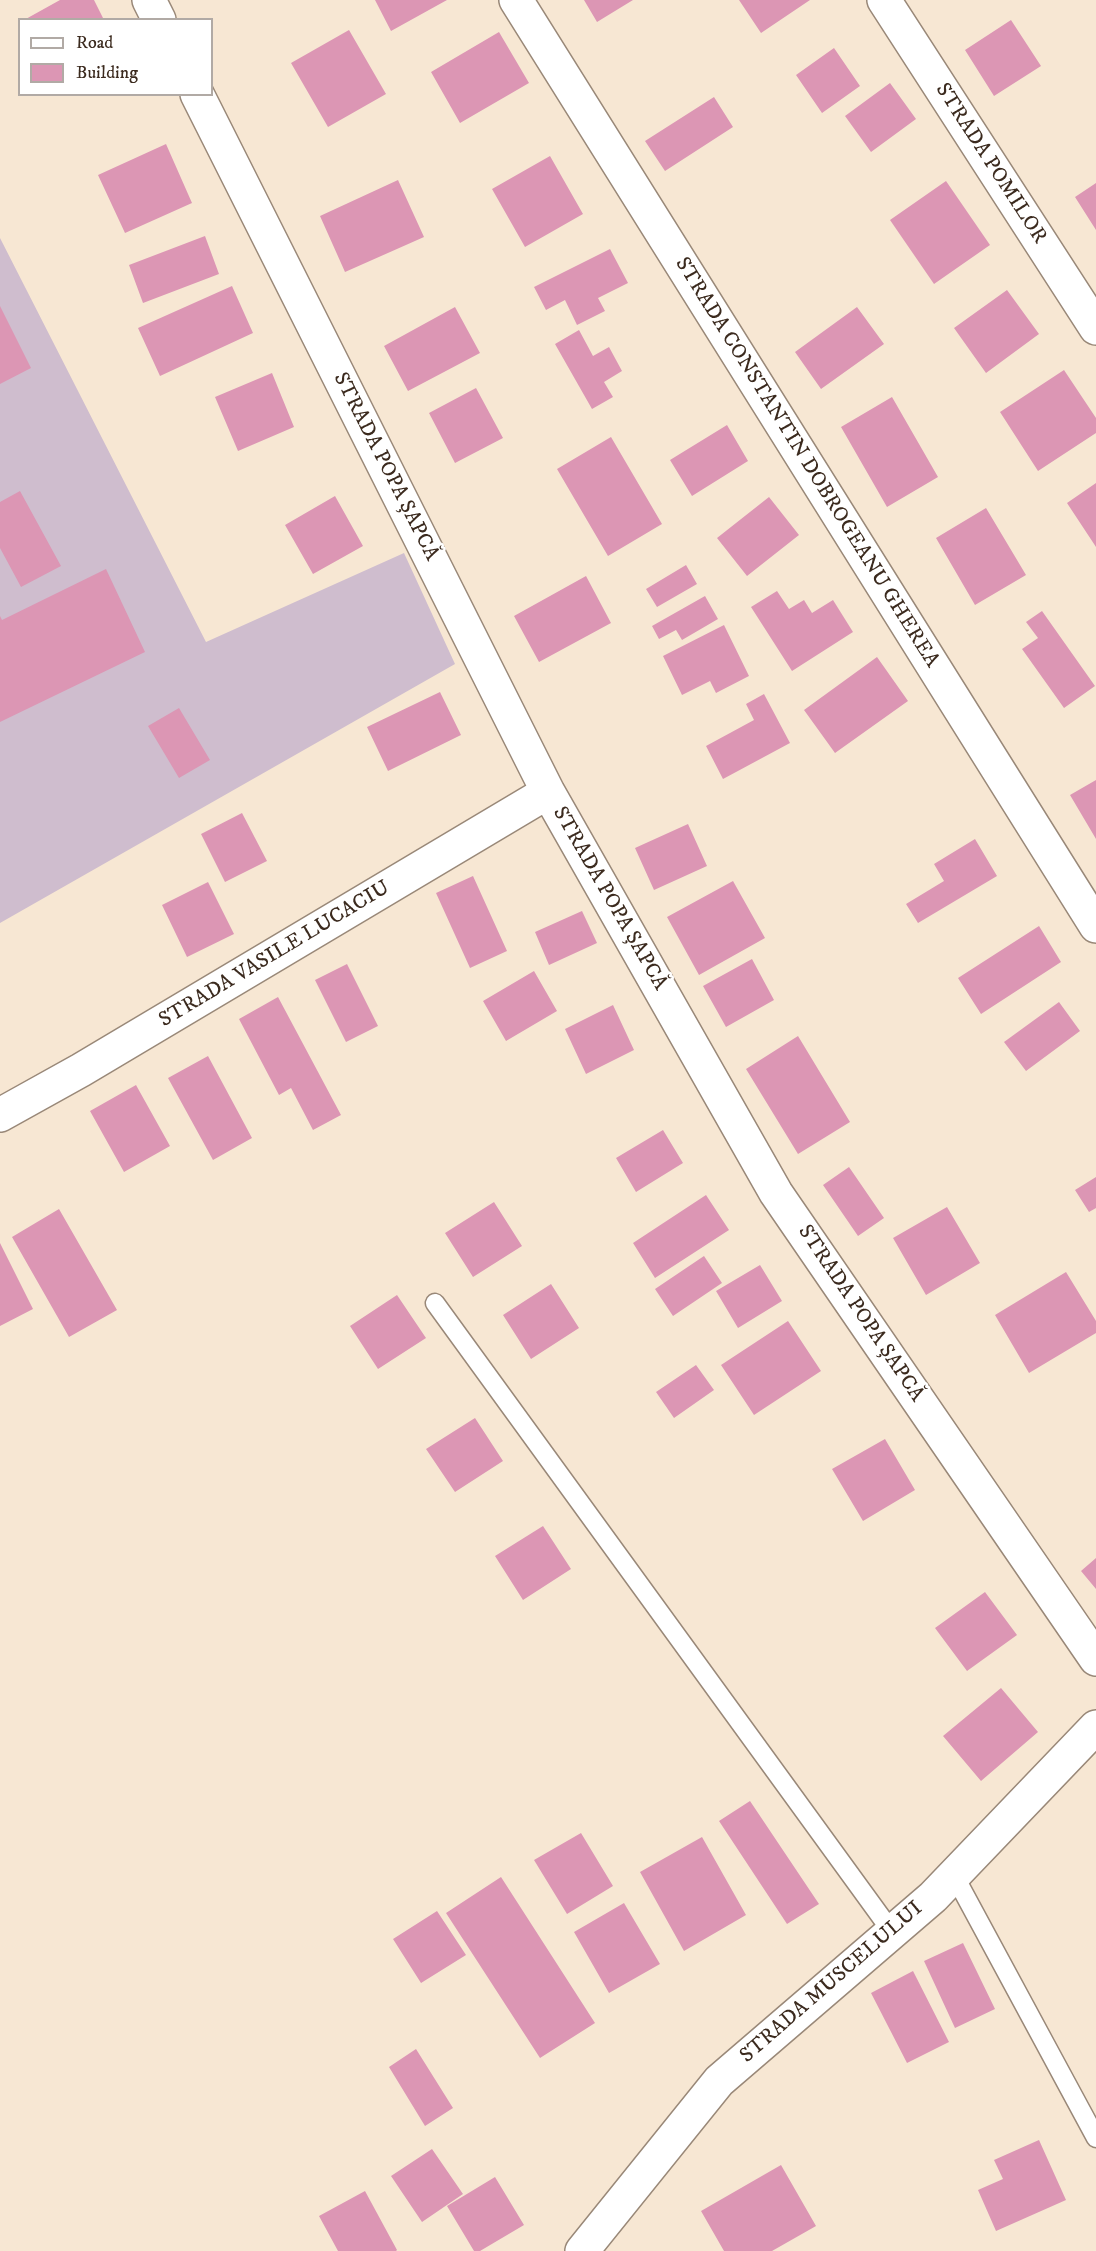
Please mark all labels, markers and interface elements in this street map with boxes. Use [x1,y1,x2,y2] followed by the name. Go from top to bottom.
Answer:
[18,18,213,96] legend
[76,32,113,54] text: Road
[76,62,138,84] text: Building
[929,79,1051,249] street label: STRADA POMILOR
[668,253,944,673] street label: STRADA CONSTANTIN DOBROGEANU GHEREA
[327,369,443,565] street label: STRADA POPA ȘAPCĂ
[546,803,672,995] street label: STRADA POPA ȘAPCĂ
[155,876,395,1034] street label: STRADA VASILE LUCACIU
[791,1221,929,1407] street label: STRADA POPA ȘAPCĂ
[736,1897,928,2069] street label: STRADA MUSCELULUI

